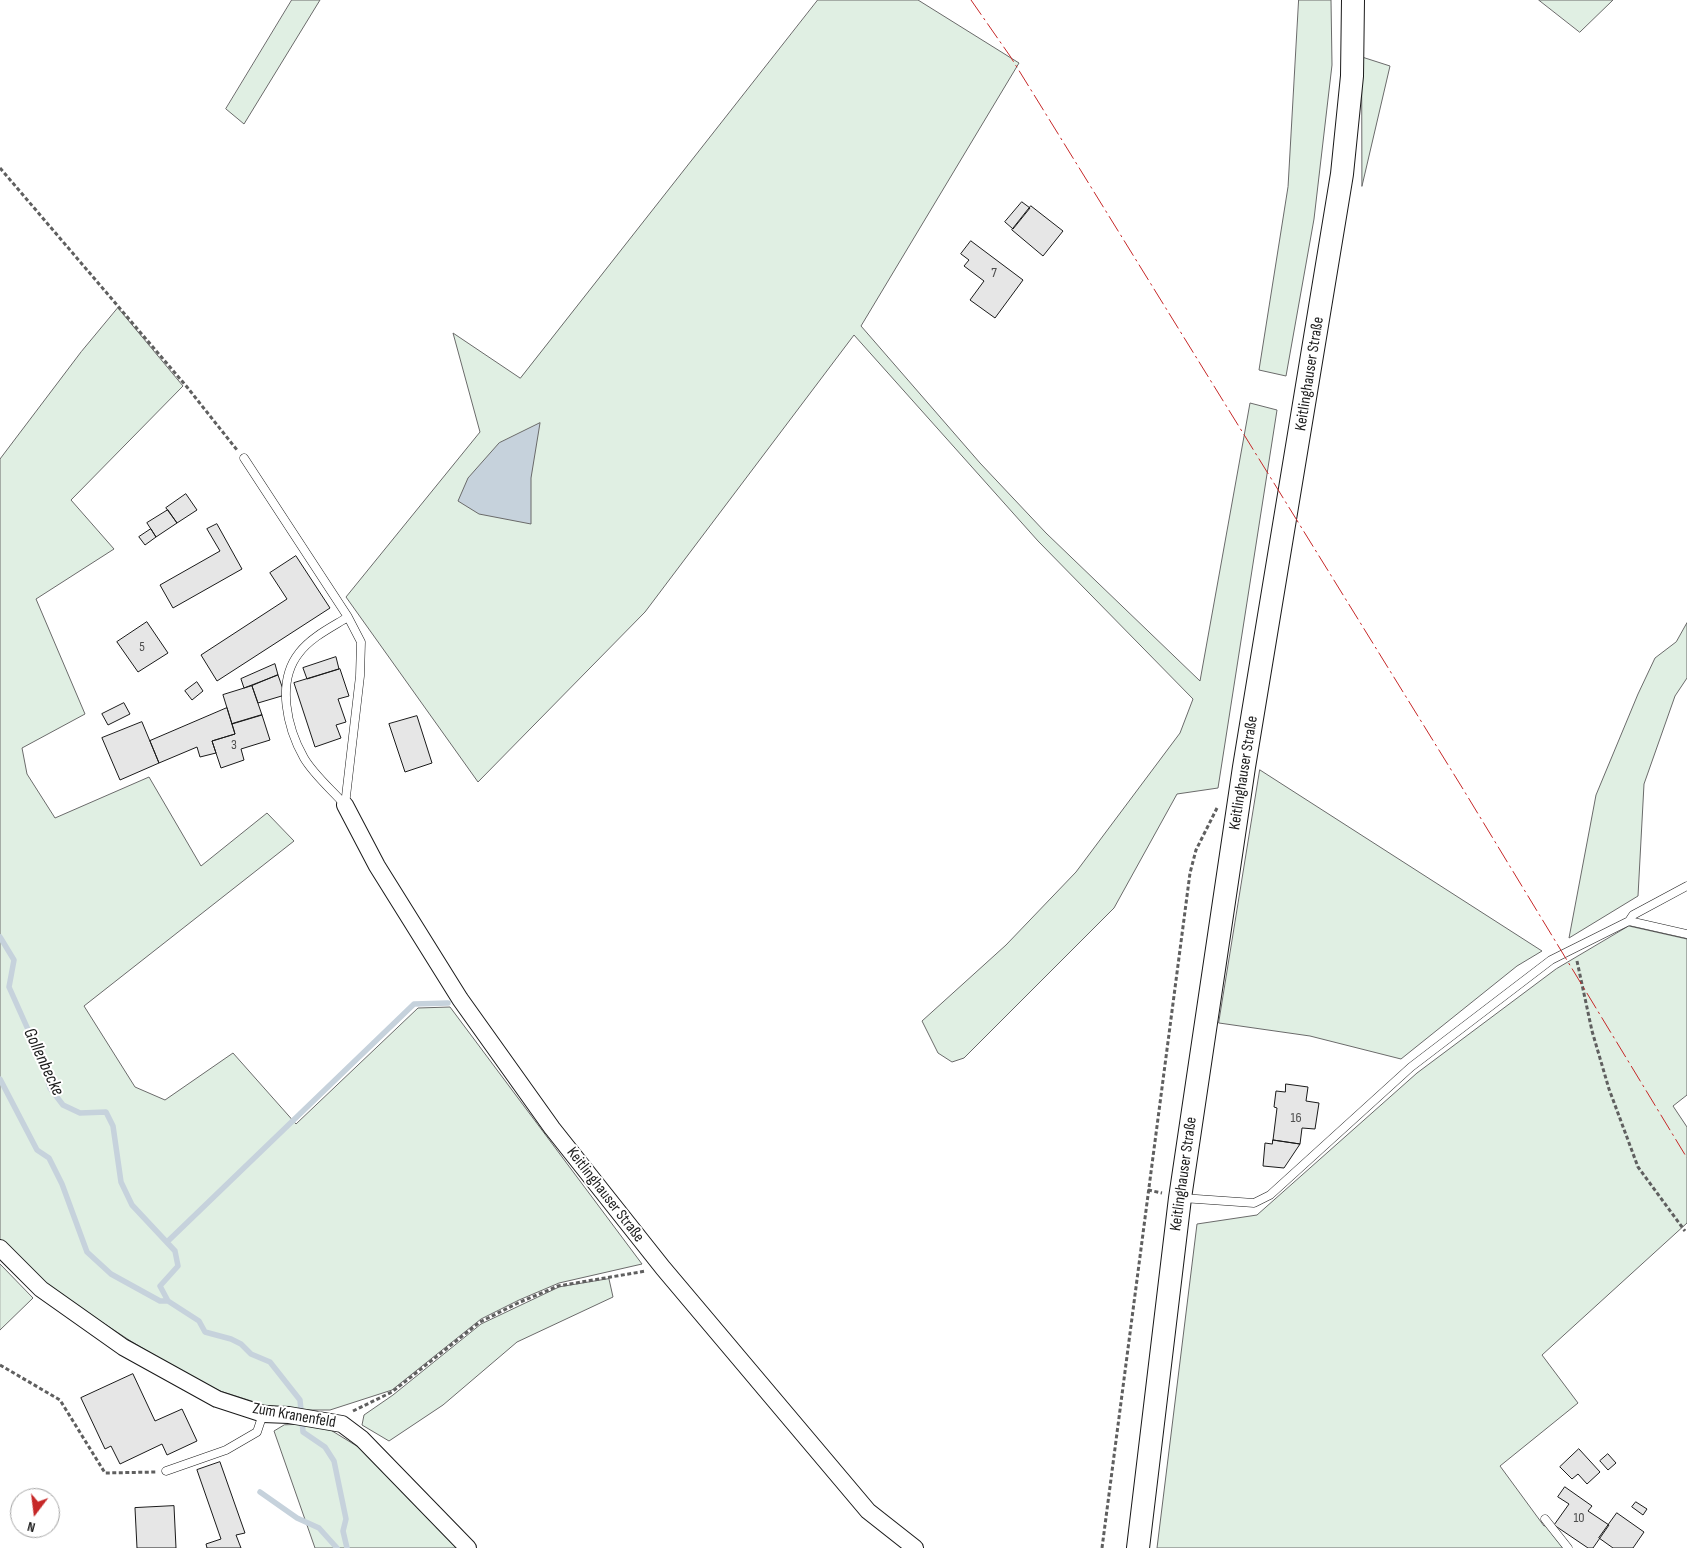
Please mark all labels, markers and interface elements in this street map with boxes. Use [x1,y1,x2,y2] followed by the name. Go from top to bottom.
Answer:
[991,265,997,281] house number: 7
[1292,316,1328,432] street label: Keitlinghauser Straße
[139,639,145,655] house number: 5
[1226,715,1262,831] street label: Keitlinghauser Straße
[231,737,237,753] house number: 3
[18,1025,68,1099] water label: Gollenbecke
[1290,1110,1302,1126] house number: 16
[1166,1116,1202,1232] street label: Keitlinghauser Straße
[562,1144,648,1246] street label: Keitlinghauser Straße
[251,1399,337,1433] street label: Zum Kranenfeld
[10,1488,60,1538] north arrow
[1573,1510,1585,1526] house number: 10
[25,1518,37,1536] text: N

